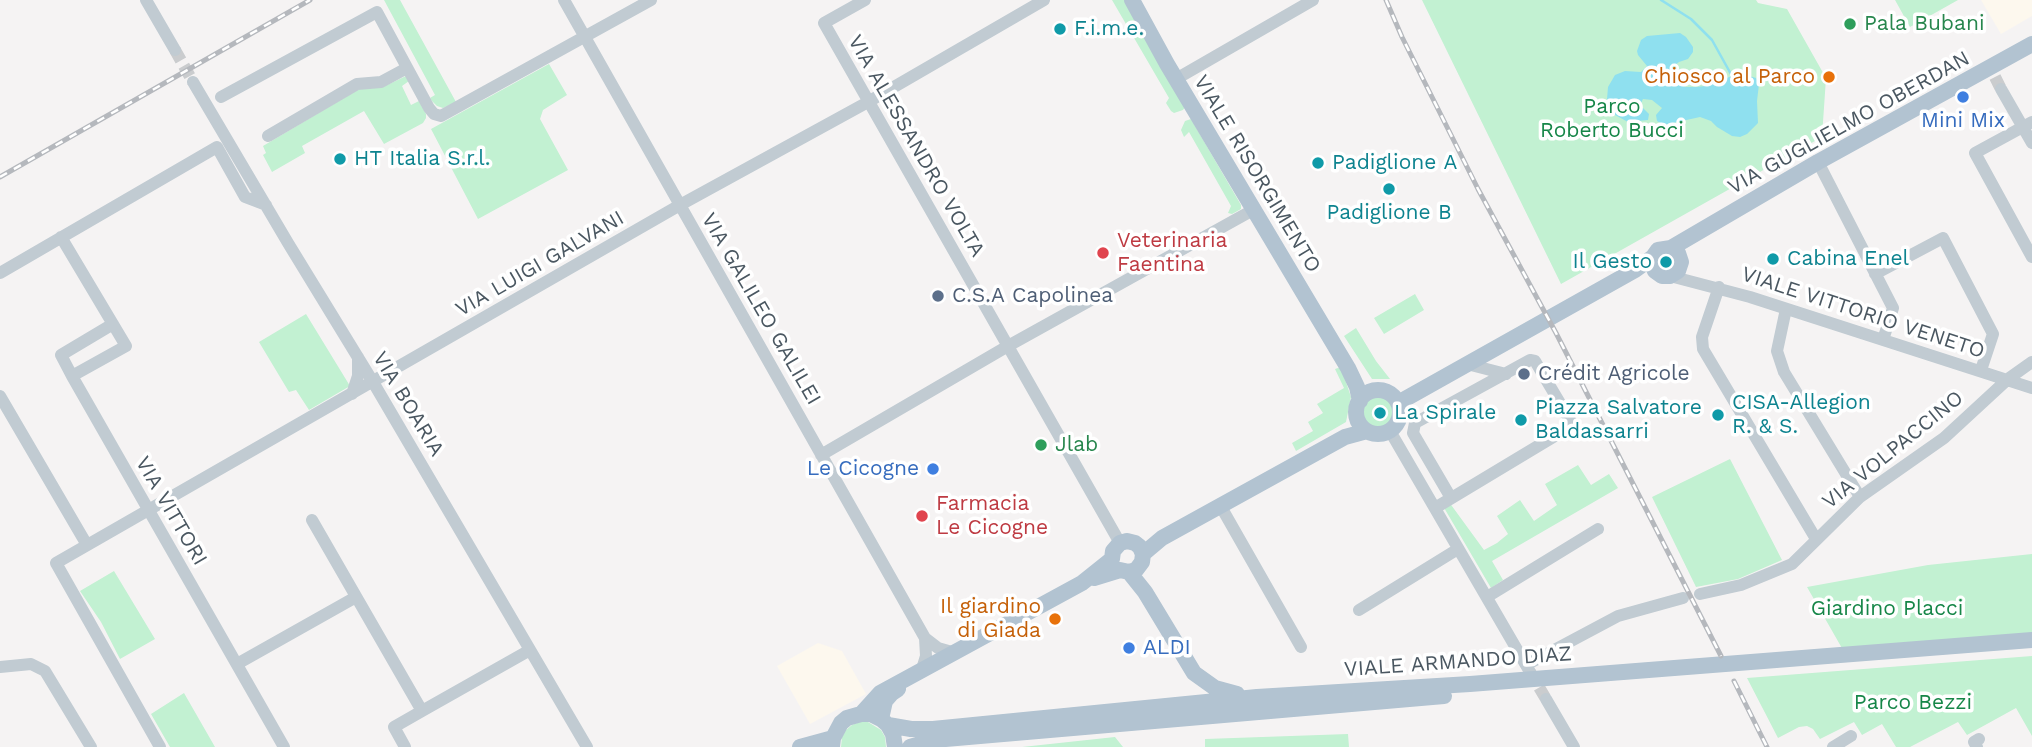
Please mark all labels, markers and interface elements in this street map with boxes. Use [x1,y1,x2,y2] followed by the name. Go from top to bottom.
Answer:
[1864,11,1984,37] place label: Pala Bubani
[1074,16,1144,42] place label: F.i.m.e.
[1842,16,1858,32] marker: Pala Bubani
[1052,21,1068,37] marker: F.i.m.e.
[842,31,990,261] street label: VIA ALESSANDRO VOLTA
[1724,46,1974,200] street label: VIA GUGLIELMO OBERDAN
[1644,64,1815,90] place label: Chiosco al Parco
[1821,69,1837,85] marker: Chiosco al Parco
[1188,71,1326,277] street label: VIALE RISORGIMENTO
[1955,89,1971,105] marker: Mini Mix
[1540,94,1684,144] park label: Parco Roberto Bucci
[1921,108,2005,134] place label: Mini Mix
[354,146,490,172] place label: HT Italia S.r.l.
[1332,150,1457,176] place label: Padiglione A
[332,151,348,167] marker: HT Italia S.r.l.
[1310,155,1326,171] marker: Padiglione A
[1381,181,1397,197] marker: Padiglione B
[1326,200,1452,226] place label: Padiglione B
[451,206,629,322] street label: VIA LUIGI GALVANI
[696,209,826,409] street label: VIA GALILEO GALILEI
[1117,228,1227,278] place label: Veterinaria Faentina
[1095,245,1111,261] marker: Veterinaria Faentina
[1787,246,1909,272] place label: Cabina Enel
[1573,249,1652,275] place label: Il Gesto
[1765,251,1781,267] marker: Cabina Enel
[1658,254,1674,270] marker: Il Gesto
[1738,262,1988,364] street label: VIALE VITTORIO VENETO
[952,283,1113,309] place label: C.S.A Capolinea
[930,288,946,304] marker: C.S.A Capolinea
[367,347,449,461] street label: VIA BOARIA
[1538,361,1690,387] place label: Crédit Agricole
[1516,366,1532,382] marker: Crédit Agricole
[1818,386,1968,514] street label: VIA VOLPACCINO
[1732,390,1871,440] place label: CISA-Allegion R. & S.
[1535,395,1702,445] place label: Piazza Salvatore Baldassarri
[1394,400,1496,426] place label: La Spirale
[1372,405,1388,421] marker: La Spirale
[1710,407,1726,423] marker: CISA-Allegion R. & S.
[1513,412,1529,428] marker: Piazza Salvatore Baldassarri
[1055,432,1098,458] place label: Jlab
[1033,437,1049,453] marker: Jlab
[130,452,212,570] street label: VIA VITTORI
[807,456,919,482] place label: Le Cicogne
[925,461,941,477] marker: Le Cicogne
[936,491,1048,541] place label: Farmacia Le Cicogne
[914,508,930,524] marker: Farmacia Le Cicogne
[940,594,1041,644] place label: Il giardino di Giada
[1811,596,1963,622] park label: Giardino Placci
[1047,611,1063,627] marker: Il giardino di Giada
[1143,635,1191,661] place label: ALDI
[1121,640,1137,656] marker: ALDI
[1343,641,1573,683] street label: VIALE ARMANDO DIAZ
[1854,690,1972,716] park label: Parco Bezzi

